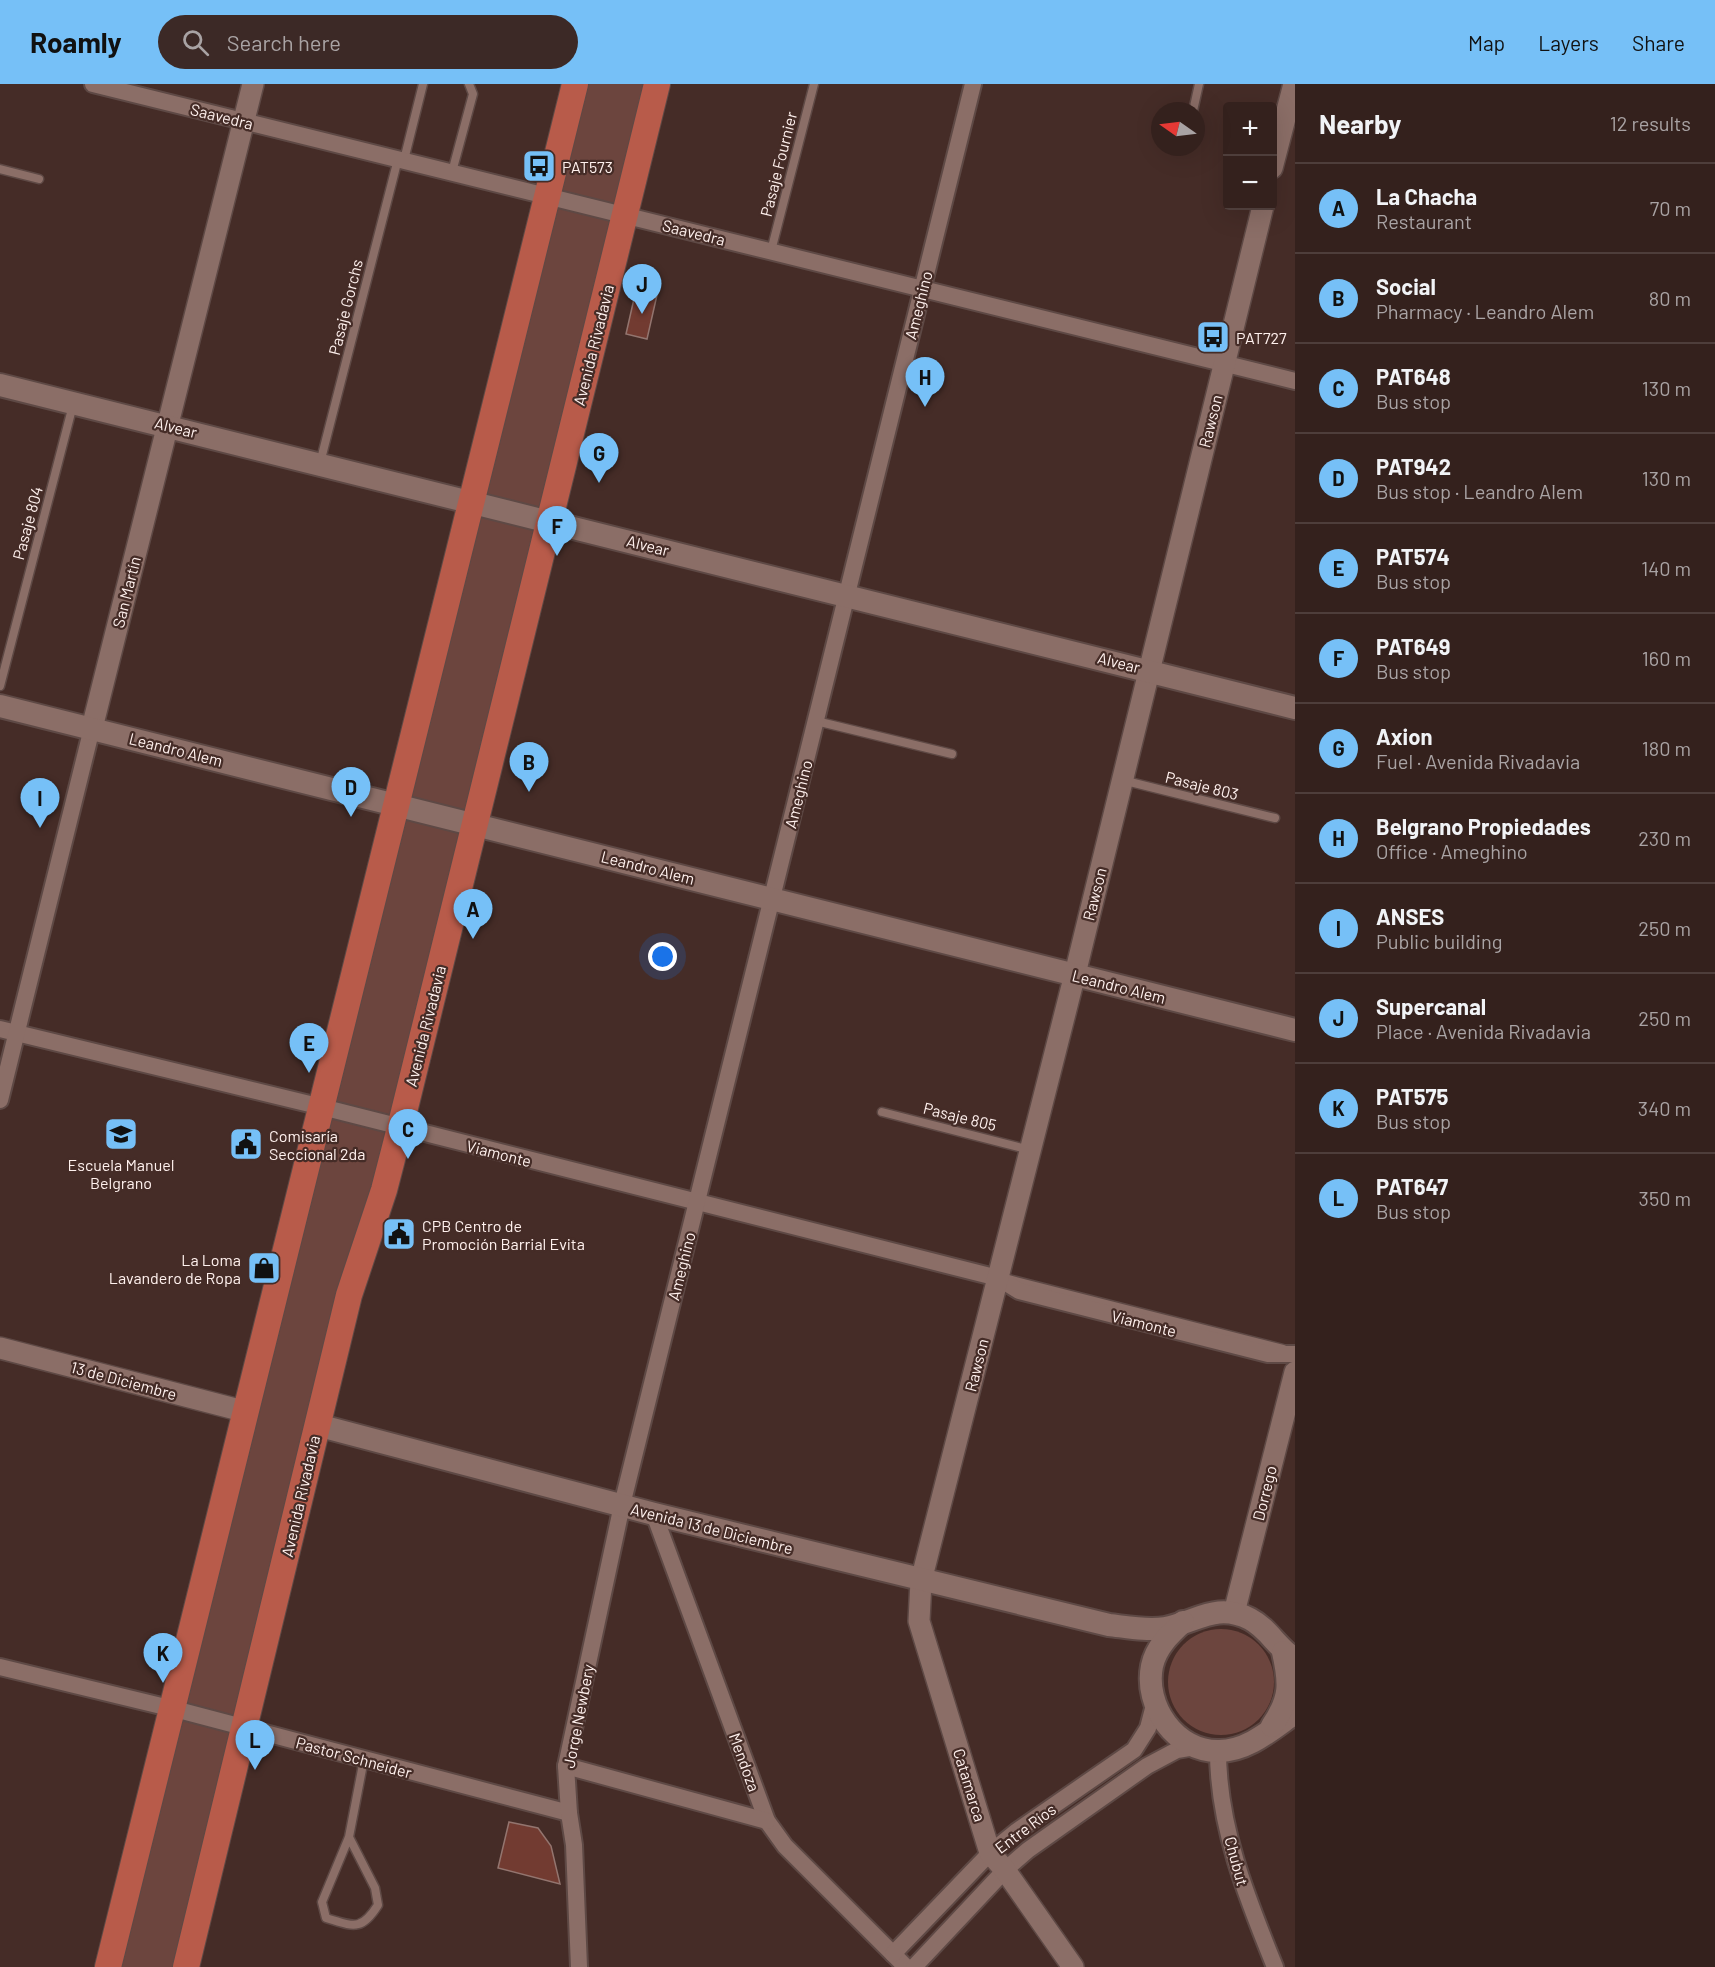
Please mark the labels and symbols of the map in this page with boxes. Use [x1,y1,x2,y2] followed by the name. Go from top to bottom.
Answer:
[189,99,255,133] street label: Saavedra
[1151,102,1205,156] north arrow
[756,109,800,219] street label: Pasaje Fournier
[521,148,557,184] bus stop icon: PAT573
[562,157,613,176] place label: PAT573
[661,215,727,249] street label: Saavedra
[324,257,366,357] street label: Pasaje Gorchs
[622,264,662,314] pin: J
[900,269,936,341] street label: Ameghino
[569,282,617,408] street label: Avenida Rivadavia
[1195,319,1231,355] bus stop icon: PAT727
[1236,328,1287,347] place label: PAT727
[906,358,944,407] pin: H
[1194,393,1226,449] street label: Rawson
[153,413,199,441] street label: Alvear
[580,434,618,483] pin: G
[8,484,46,562] street label: Pasaje 804
[538,506,576,556] pin: F
[625,531,671,559] street label: Alvear
[108,554,144,630] street label: San Martín
[1096,648,1142,676] street label: Alvear
[127,728,225,770] street label: Leandro Alem
[510,742,548,792] pin: B
[780,758,816,830] street label: Ameghino
[1163,767,1241,803] street label: Pasaje 803
[332,768,370,817] pin: D
[20,778,60,828] pin: I
[599,846,697,888] street label: Leandro Alem
[1078,866,1110,922] street label: Rawson
[454,890,492,939] pin: A
[648,942,677,971] your location
[401,963,449,1089] street label: Avenida Rivadavia
[1070,965,1168,1007] street label: Leandro Alem
[290,1024,328,1073] pin: E
[921,1098,999,1134] street label: Pasaje 805
[388,1110,428,1159] pin: C
[103,1116,139,1152] school or university icon: Escuela Manuel Belgrano
[228,1126,264,1162] public building icon: Comisaría Seccional 2da
[269,1126,365,1163] place label: Comisaría Seccional 2da
[465,1136,533,1170] street label: Viamonte
[68,1155,174,1192] place label: Escuela Manuel Belgrano
[381,1216,417,1252] public building icon: CPB Centro de Promoción Barrial Evita
[422,1216,585,1253] place label: CPB Centro de Promoción Barrial Evita
[663,1230,699,1302] street label: Ameghino
[109,1250,241,1287] place label: La Loma Lavandero de Ropa
[246,1250,282,1286] shop icon: La Loma Lavandero de Ropa
[1110,1306,1178,1340] street label: Viamonte
[960,1337,992,1393] street label: Rawson
[69,1357,179,1403] street label: 13 de Diciembre
[277,1433,323,1559] street label: Avenida Rivadavia
[1248,1464,1280,1522] street label: Dorrego
[629,1499,795,1557] street label: Avenida 13 de Diciembre
[144,1634,182,1683] pin: K
[559,1662,597,1770] street label: Jorge Newbery
[236,1720,274,1770] pin: L
[726,1730,764,1794] street label: Mendoza
[294,1732,414,1782] street label: Pastor Schneider
[950,1746,990,1824] street label: Catamarca
[991,1799,1059,1857] street label: Entre Ríos
[1221,1834,1253,1888] street label: Chubut

